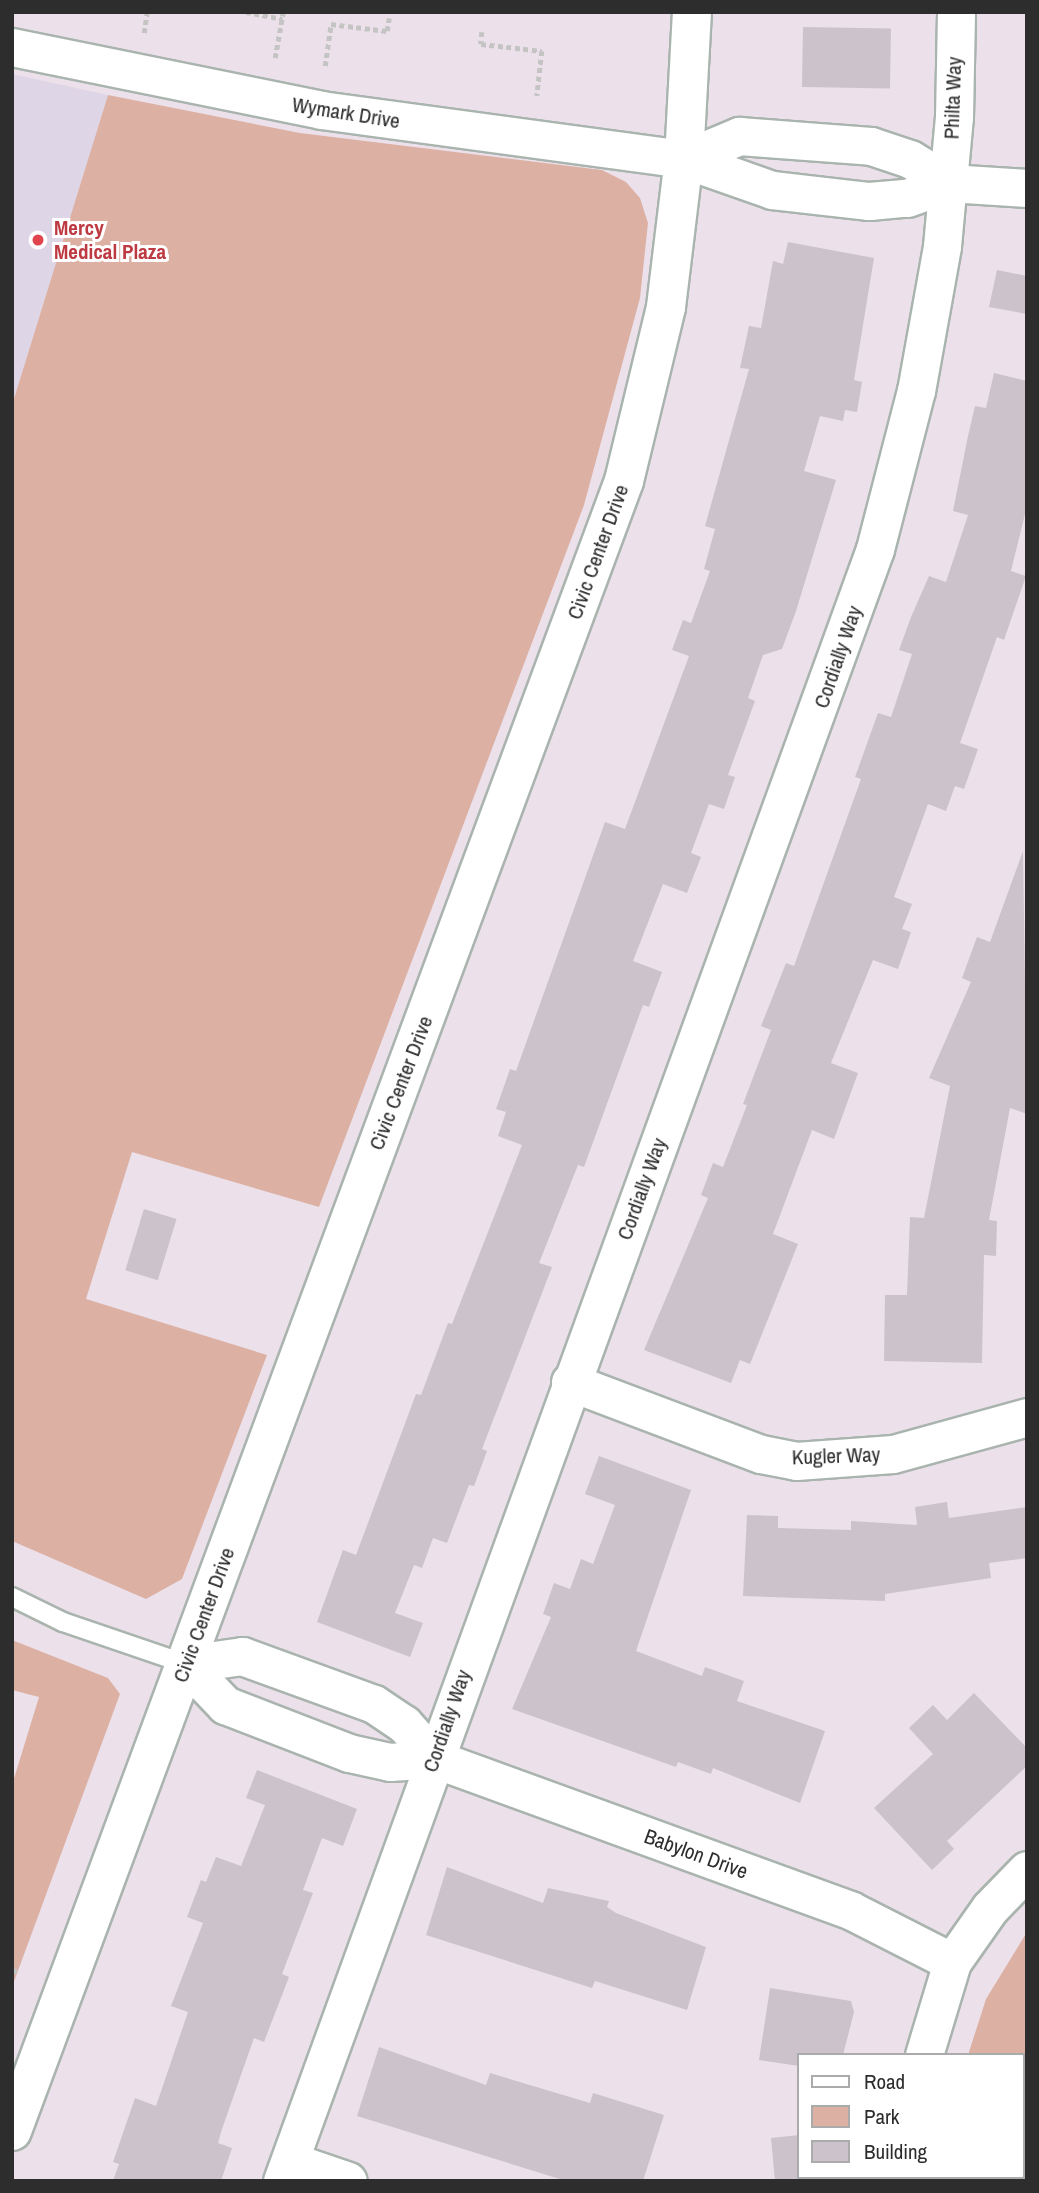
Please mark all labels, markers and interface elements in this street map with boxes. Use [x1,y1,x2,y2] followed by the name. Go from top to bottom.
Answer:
[939,56,967,140] street label: Philta Way
[290,92,402,134] street label: Wymark Drive
[54,215,166,265] place label: Mercy Medical Plaza
[28,230,48,250] marker: Mercy Medical Plaza
[562,481,634,623] street label: Civic Center Drive
[809,603,867,711] street label: Cordially Way
[364,1012,438,1154] street label: Civic Center Drive
[612,1135,672,1243] street label: Cordially Way
[791,1442,881,1470] street label: Kugler Way
[168,1544,240,1686] street label: Civic Center Drive
[418,1667,476,1775] street label: Cordially Way
[641,1824,751,1884] street label: Babylon Drive
[797,2053,1025,2179] legend
[864,2067,905,2096] text: Road
[864,2102,899,2131] text: Park
[864,2137,927,2166] text: Building

